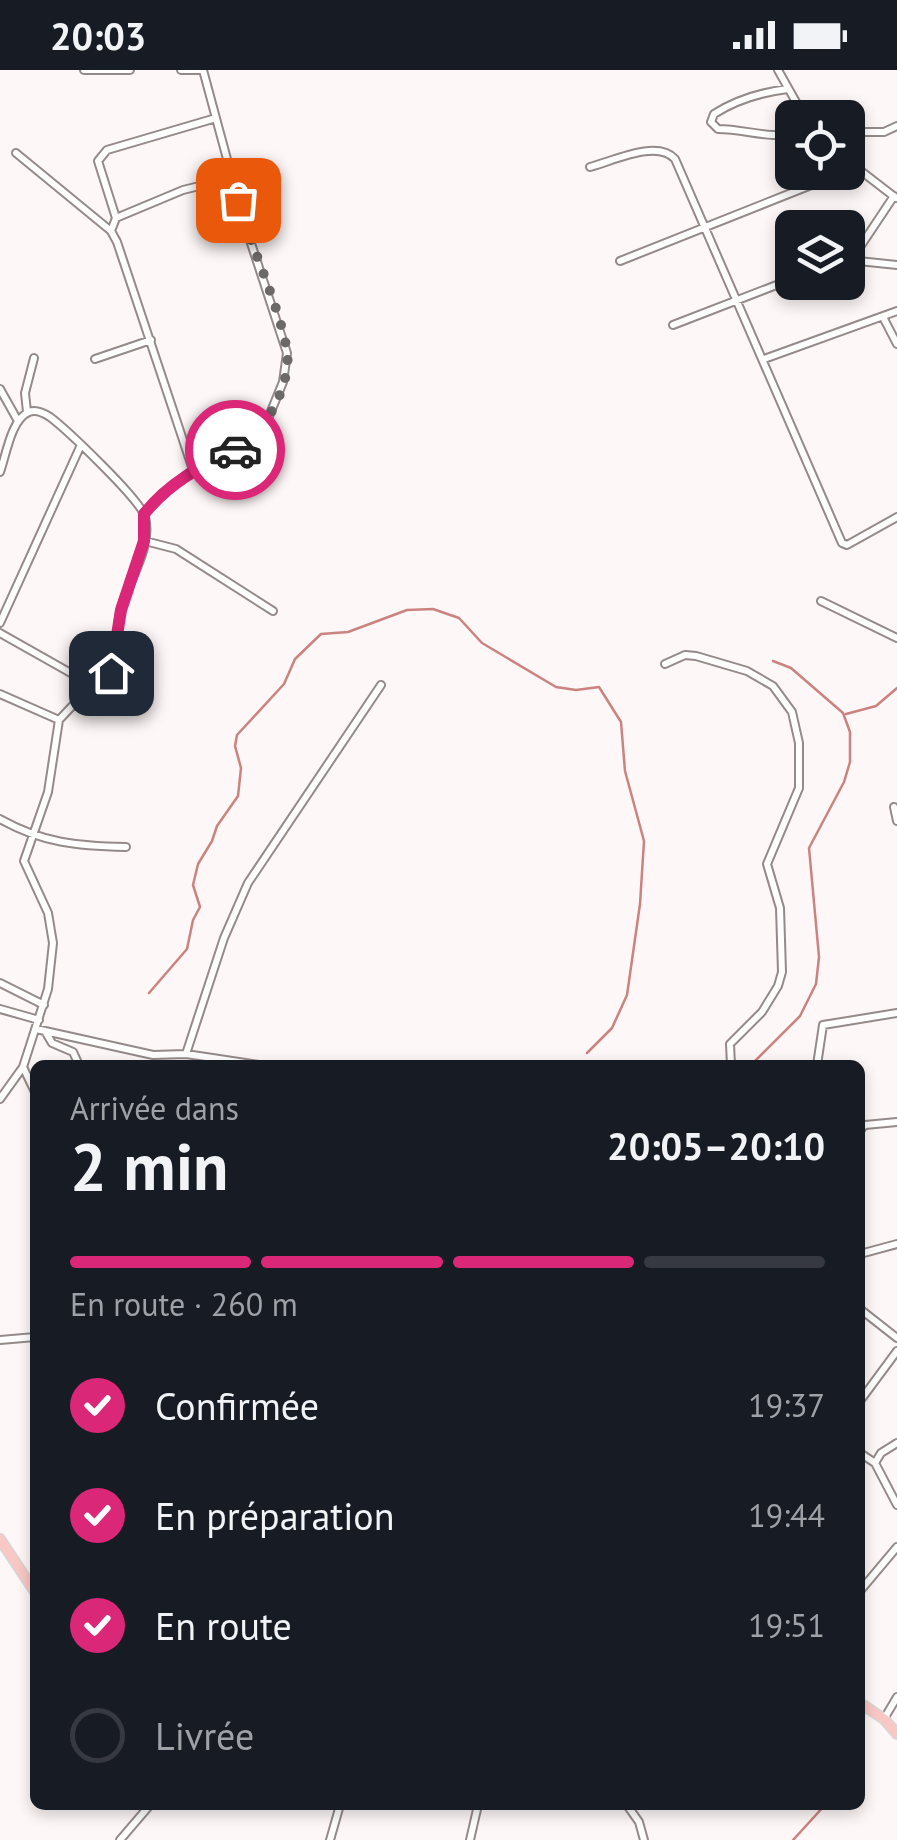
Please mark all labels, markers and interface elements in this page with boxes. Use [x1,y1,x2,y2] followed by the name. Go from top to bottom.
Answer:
[50,11,146,60] text: 20:03
[775,100,865,300] map controls
[775,100,865,190] button: locate
[196,158,281,243] pin
[211,173,266,228] icon: bag
[775,210,865,300] button: layers
[185,400,285,500] courier
[208,423,263,478] icon: car
[69,631,154,716] pin
[84,646,139,701] icon: home
[70,1087,239,1129] text: Arrivée dans
[607,1121,825,1170] text: 20:05–20:10
[70,1124,229,1208] text: 2 min
[70,1283,298,1325] text: En route · 260 m
[70,1378,125,1433] icon: check
[155,1381,319,1430] text: Confirmée
[748,1384,825,1426] text: 19:37
[70,1488,125,1543] icon: check
[155,1491,394,1540] text: En préparation
[748,1494,825,1536] text: 19:44
[70,1598,125,1653] icon: check
[155,1601,292,1650] text: En route
[748,1604,825,1646] text: 19:51
[155,1711,254,1760] text: Livrée

